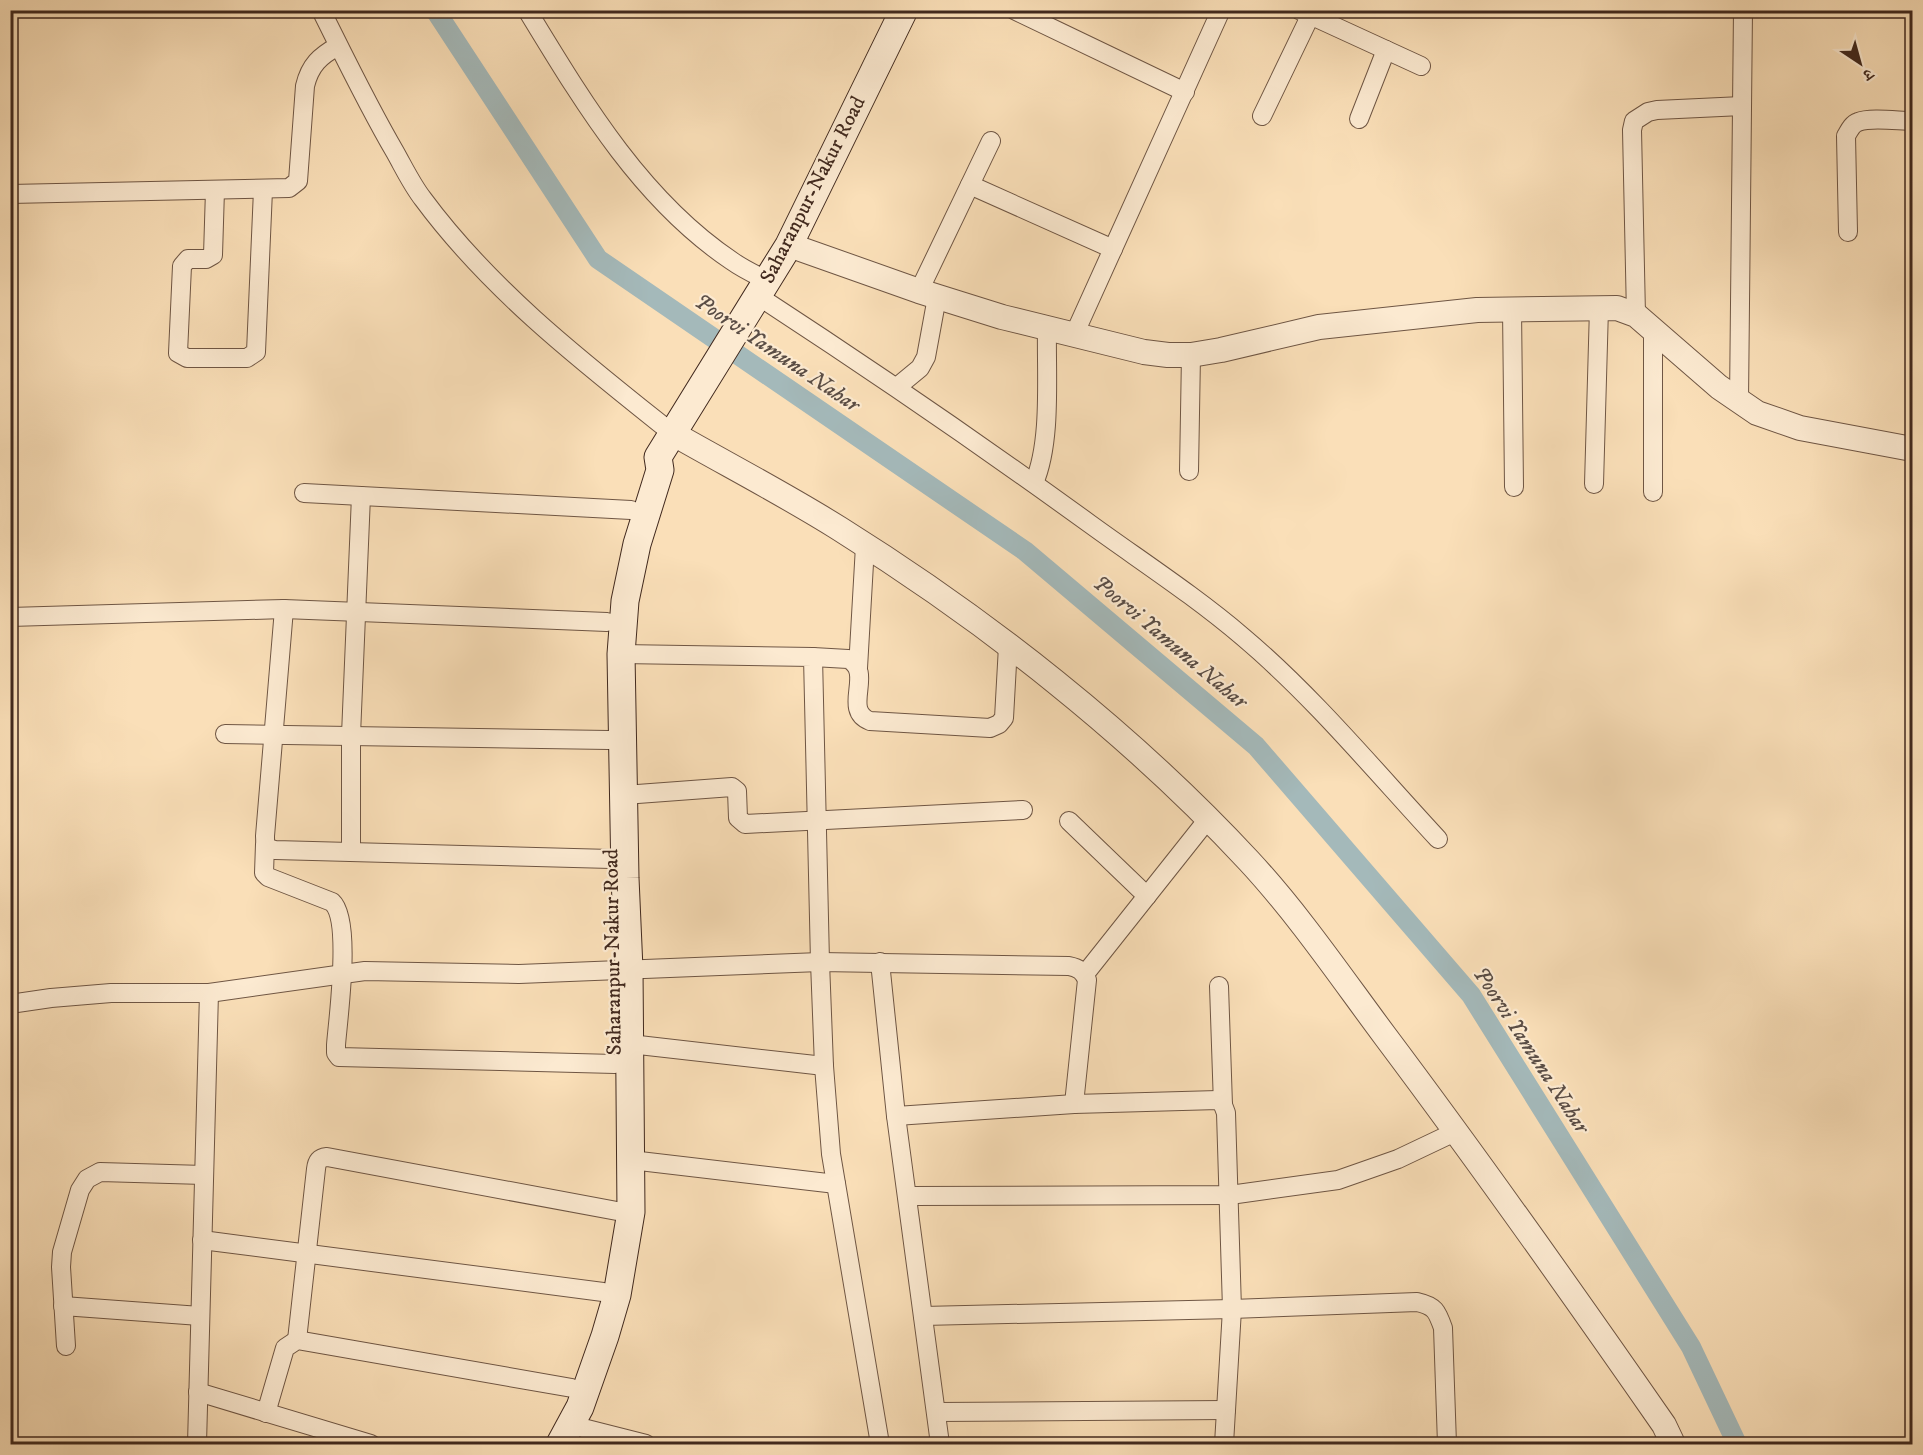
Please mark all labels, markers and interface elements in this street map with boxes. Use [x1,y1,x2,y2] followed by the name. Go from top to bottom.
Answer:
[1830,33,1890,93] north arrow
[1858,63,1878,86] text: उ
[755,92,872,288] street label: Saharanpur-Nakur Road
[689,288,867,420] water label: Poorvi Yamuna Nahar
[1087,569,1254,716] water label: Poorvi Yamuna Nahar
[598,848,628,1055] street label: Saharanpur-Nakur Road
[1467,962,1596,1140] water label: Poorvi Yamuna Nahar

